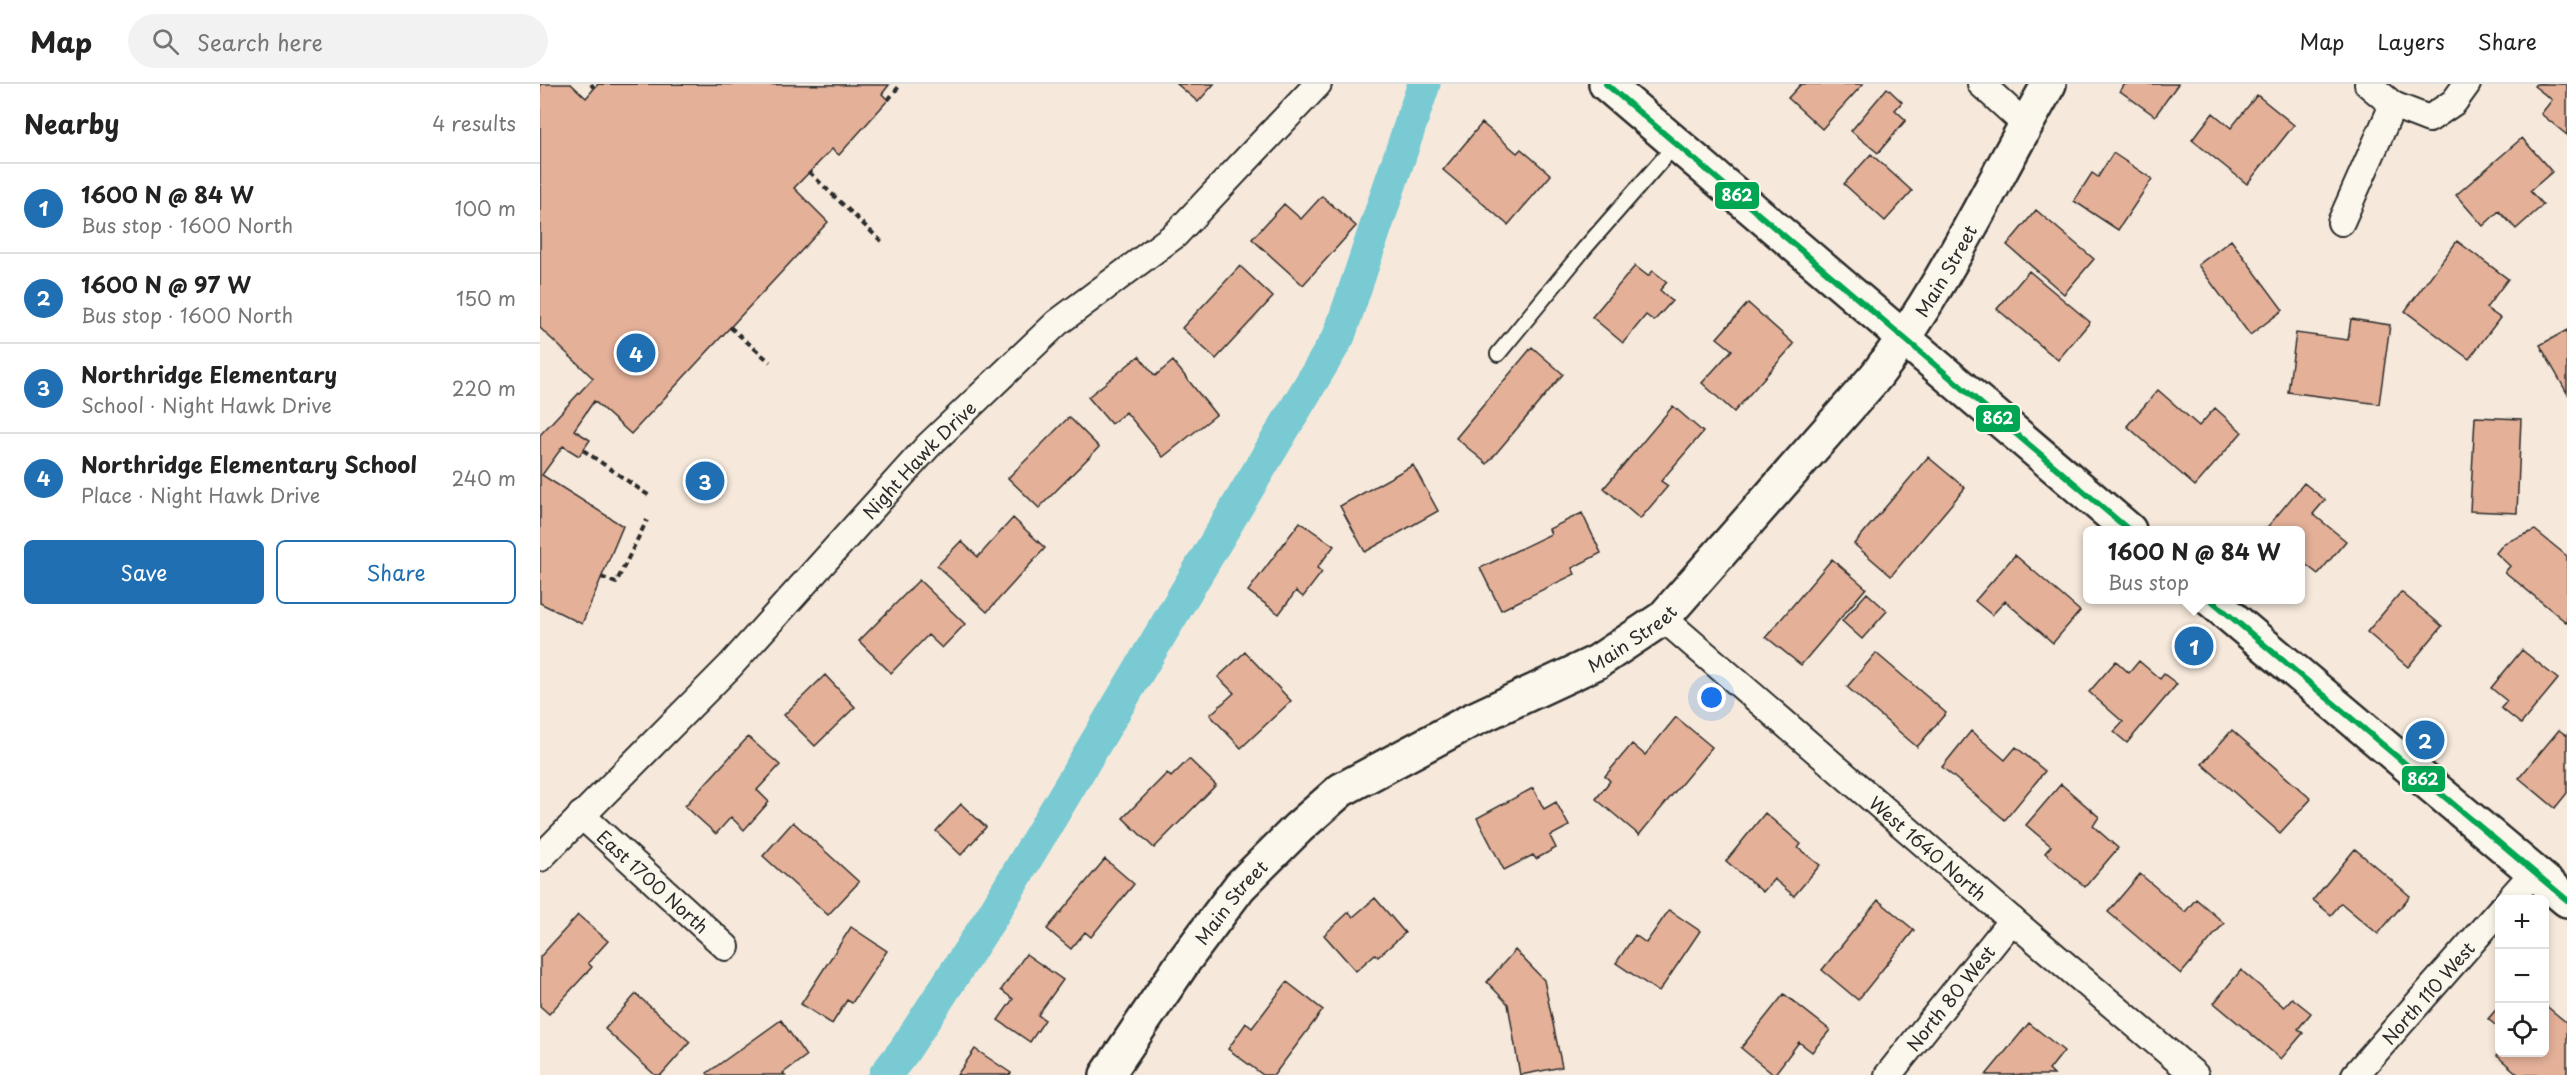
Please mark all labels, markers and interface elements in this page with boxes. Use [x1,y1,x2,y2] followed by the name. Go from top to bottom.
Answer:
[128,14,548,68] search box
[30,20,92,63] text: Map
[149,25,182,58] icon: search
[197,25,323,58] text: Search here
[2300,25,2344,57] text: Map
[2377,25,2445,57] text: Layers
[2478,25,2537,57] text: Share
[24,104,119,143] text: Nearby
[432,108,516,138] text: 4 results
[81,177,254,210] text: 1600 N @ 84 W
[1714,181,1760,210] line badge: 862
[1721,182,1753,206] text: 862
[39,193,48,223] text: 1
[455,193,516,223] text: 100 m
[81,210,293,240] text: Bus stop · 1600 North
[1907,219,1983,322] street label: Main Street
[81,267,251,300] text: 1600 N @ 97 W
[36,283,51,313] text: 2
[456,283,516,313] text: 150 m
[81,300,293,330] text: Bus stop · 1600 North
[616,330,656,376] pin: 4
[81,357,337,390] text: Northridge Elementary
[37,373,50,403] text: 3
[452,373,516,403] text: 220 m
[81,390,332,420] text: School · Night Hawk Drive
[856,394,982,524] street label: Night Hawk Drive
[1975,404,2021,433] line badge: 862
[1982,405,2014,429] text: 862
[81,447,417,480] text: Northridge Elementary School
[686,458,724,504] pin: 3
[37,463,50,493] text: 4
[451,463,516,493] text: 240 m
[81,480,320,510] text: Place · Night Hawk Drive
[2083,526,2305,604] popup
[2108,534,2280,567] text: 1600 N @ 84 W
[24,540,264,604] button: Save
[276,540,516,604] button: Share
[2108,567,2189,597] text: Bus stop
[1583,598,1682,678] street label: Main Street
[2174,624,2214,668] pin: 1
[1697,683,1726,712] your location
[2406,718,2444,762] pin: 2
[2401,765,2446,793] line badge: 862
[2407,766,2439,790] text: 862
[1864,789,1993,906] street label: West 1640 North
[592,823,715,939] street label: East 1700 North
[1188,853,1273,950] street label: Main Street
[2495,895,2549,1057] map controls
[2495,895,2549,949] button: +
[2375,935,2480,1050] street label: North 110 West
[1899,939,2001,1056] street label: North 80 West
[2495,949,2549,1003] button: −
[2495,1003,2549,1057] button: locate

